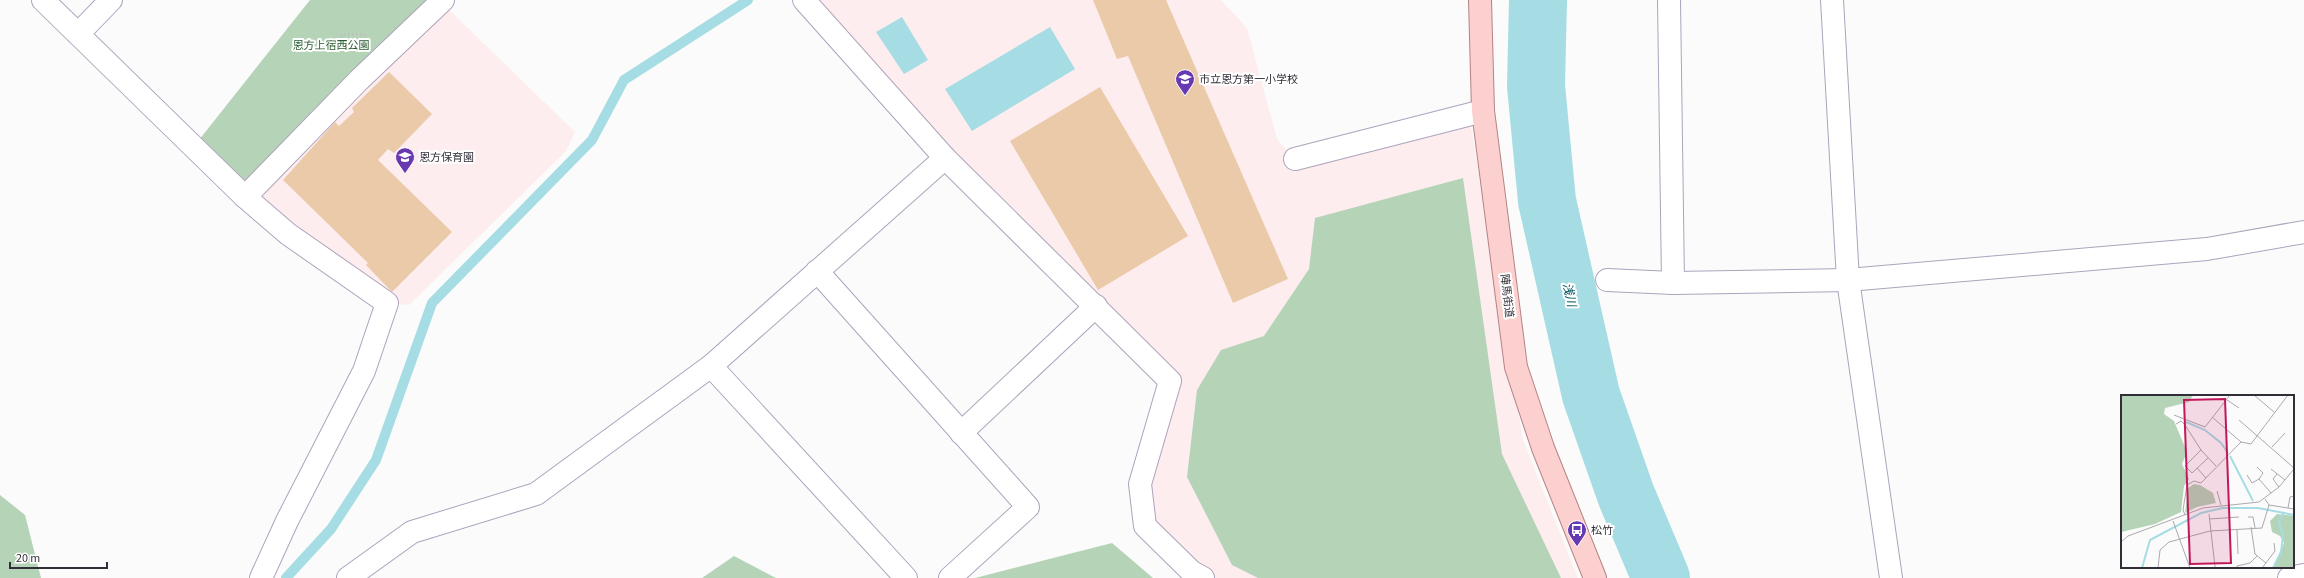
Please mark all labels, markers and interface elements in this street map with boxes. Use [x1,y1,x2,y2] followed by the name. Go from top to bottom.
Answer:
[293,38,370,53] park label: 恩方上宿西公園
[1174,68,1196,96] school or university icon: 市立恩方第一小学校
[1199,72,1298,87] place label: 市立恩方第一小学校
[394,146,416,174] school or university icon: 恩方保育園
[419,150,474,165] place label: 恩方保育園
[1497,273,1517,319] street label: 陣馬街道
[1558,281,1580,311] water label: 浅川
[2121,395,2294,568] inset map
[1566,519,1588,547] bus stop icon: 松竹
[1591,523,1613,538] place label: 松竹
[10,544,107,570] scale bar
[16,550,40,567] text: 20 m

